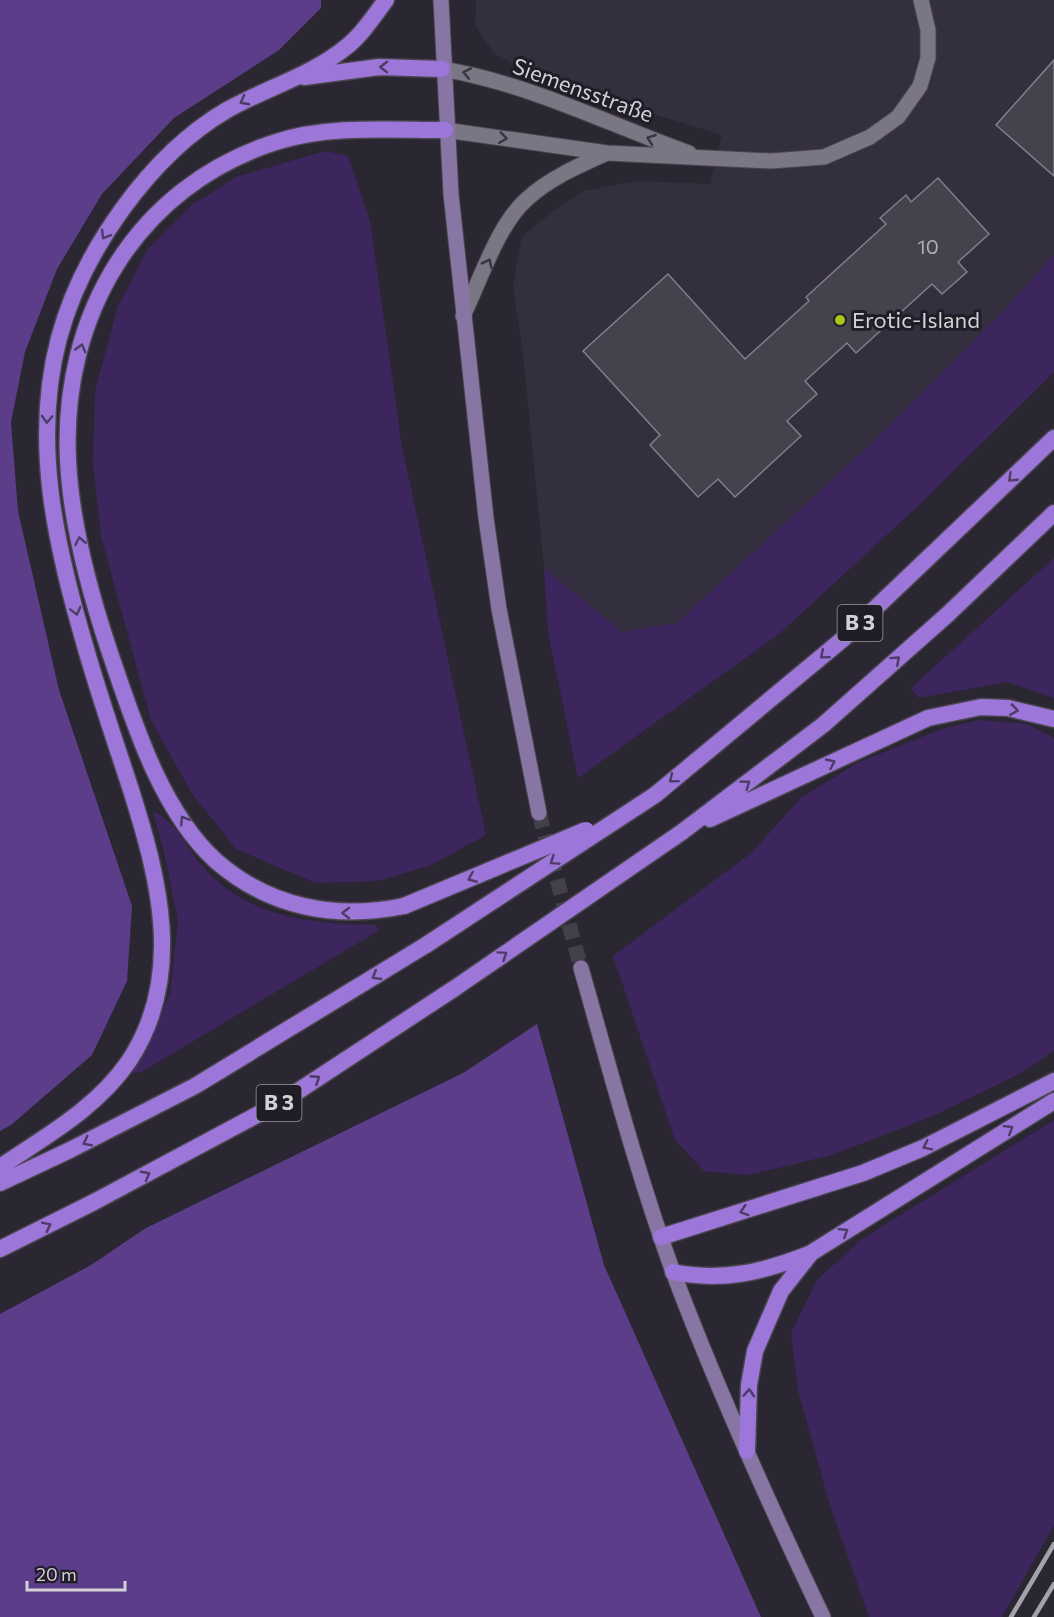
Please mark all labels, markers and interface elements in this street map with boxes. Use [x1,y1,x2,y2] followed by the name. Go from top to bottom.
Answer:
[509,52,657,127] street label: Siemensstraße
[380,61,389,73] one-way arrow
[463,67,473,80] one-way arrow
[240,94,250,105] one-way arrow
[499,132,508,144] one-way arrow
[646,133,657,146] one-way arrow
[100,229,112,239] one-way arrow
[917,234,939,258] house number: 10
[481,258,493,269] one-way arrow
[852,306,980,333] place label: Erotic-Island
[833,313,847,327] marker: Erotic-Island
[74,343,87,353] one-way arrow
[41,414,54,423] one-way arrow
[1008,471,1019,482] one-way arrow
[74,536,87,546] one-way arrow
[68,605,81,615] one-way arrow
[838,605,882,641] road number: B 3
[820,648,831,659] one-way arrow
[889,656,900,667] one-way arrow
[1010,703,1019,715] one-way arrow
[824,759,835,771] one-way arrow
[669,772,680,783] one-way arrow
[739,780,750,791] one-way arrow
[180,816,191,827] one-way arrow
[549,854,560,865] one-way arrow
[468,871,479,883] one-way arrow
[342,906,351,919] one-way arrow
[497,951,508,962] one-way arrow
[372,968,382,980] one-way arrow
[310,1075,320,1087] one-way arrow
[256,1085,302,1121] road number: B 3
[1003,1124,1013,1136] one-way arrow
[83,1135,93,1146] one-way arrow
[923,1138,934,1150] one-way arrow
[140,1171,150,1182] one-way arrow
[739,1204,750,1216] one-way arrow
[41,1221,52,1233] one-way arrow
[838,1228,848,1240] one-way arrow
[742,1388,755,1397] one-way arrow
[27,1554,124,1592] scale bar
[36,1563,77,1585] text: 20 m

